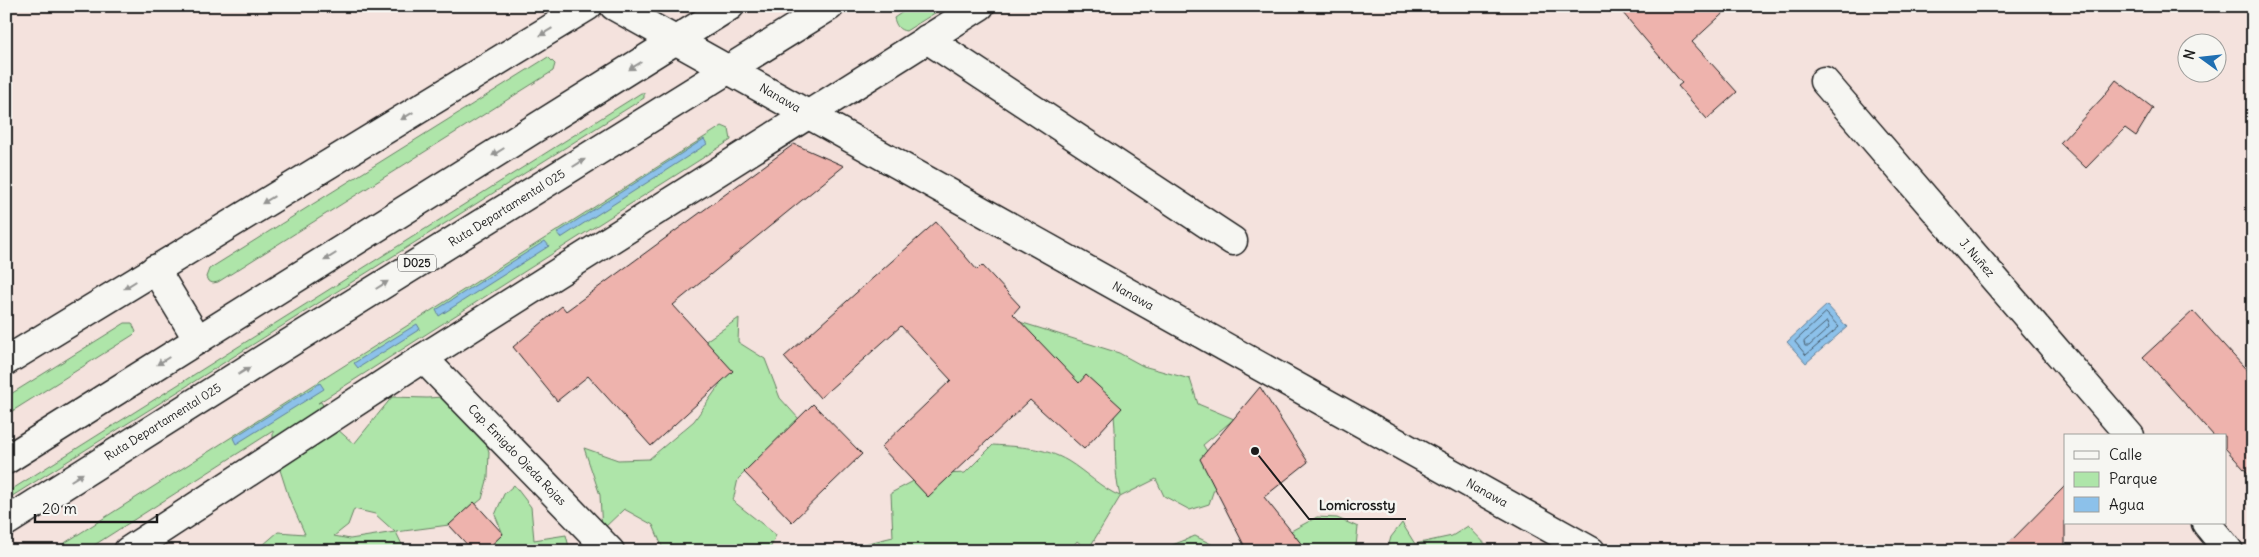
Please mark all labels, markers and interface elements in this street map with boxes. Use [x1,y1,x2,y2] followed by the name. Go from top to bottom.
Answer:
[540,27,553,36] one-way arrow
[2176,32,2226,82] north arrow
[2179,48,2199,62] text: N
[629,61,642,70] one-way arrow
[757,80,804,115] street label: Nanawa
[401,112,414,121] one-way arrow
[491,147,504,157] one-way arrow
[572,158,586,167] one-way arrow
[446,166,568,250] street label: Ruta Departamental 025
[262,196,275,205] one-way arrow
[1957,235,1998,280] street label: J. Nuñez
[324,252,337,261] one-way arrow
[398,254,436,272] road number: D025
[1110,278,1157,313] street label: Nanawa
[123,280,136,290] one-way arrow
[375,281,388,290] one-way arrow
[156,357,170,366] one-way arrow
[237,367,250,376] one-way arrow
[102,380,224,464] street label: Ruta Departamental 025
[465,401,570,508] street label: Cap. Emigdo Ojeda Rojas
[2064,434,2226,524] legend
[2109,445,2142,464] text: Calle
[2109,469,2157,488] text: Parque
[70,473,84,482] one-way arrow
[1464,475,1511,510] street label: Nanawa
[1309,490,1406,519] callout: Lomicrossty
[35,492,158,524] scale bar
[2109,495,2145,514] text: Agua
[1319,496,1395,514] text: Lomicrossty
[42,499,77,518] text: 20 m

